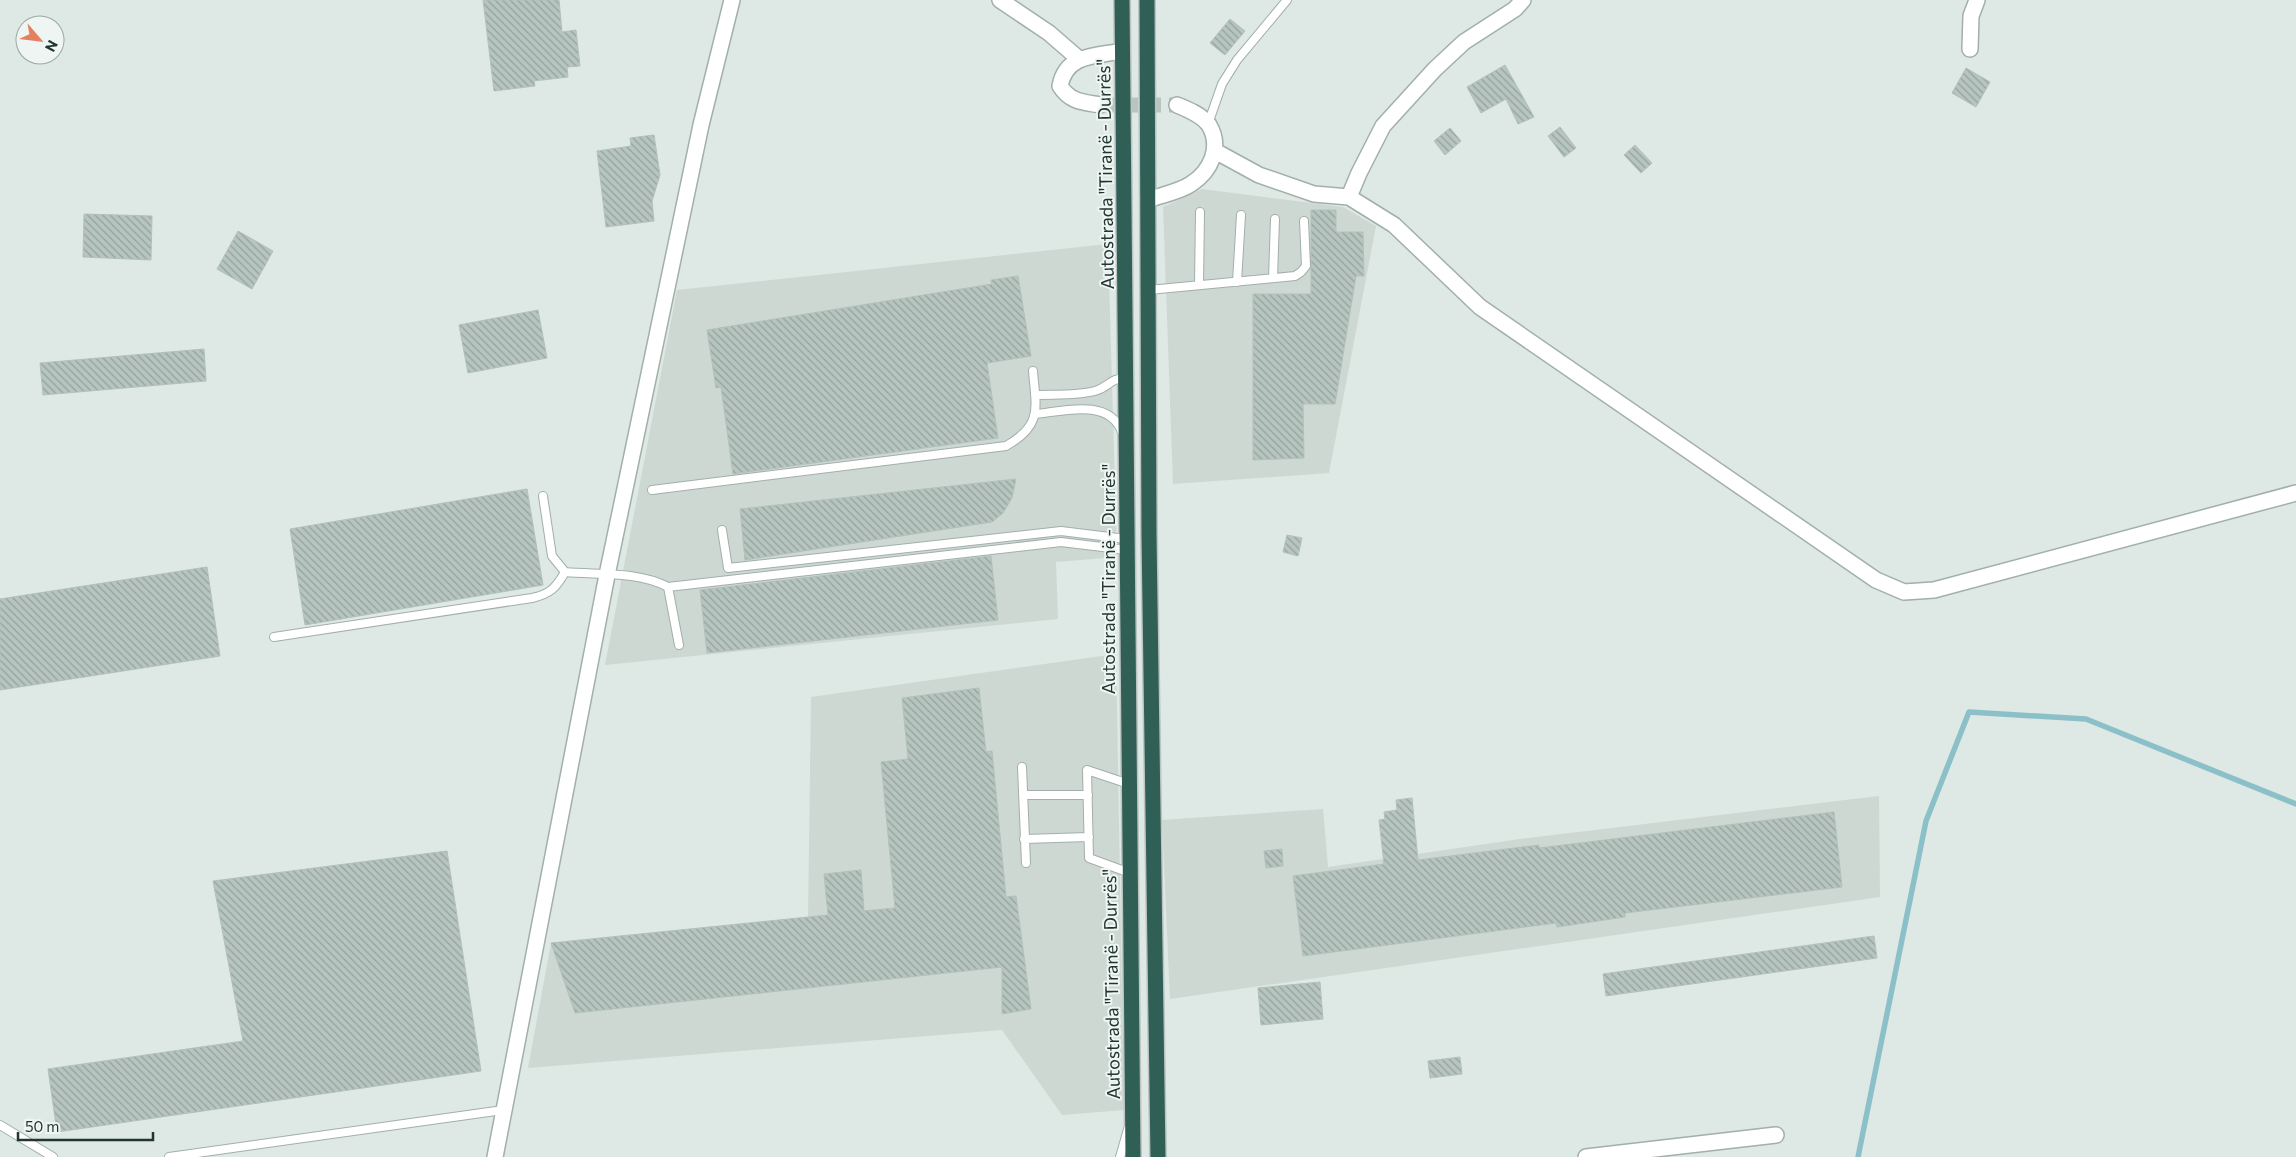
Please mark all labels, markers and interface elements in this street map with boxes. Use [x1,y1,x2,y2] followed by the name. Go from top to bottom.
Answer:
[15,15,65,65] north arrow
[42,38,62,55] text: N
[1092,59,1118,290] street label: Autostrada "Tiranë - Durrës"
[1097,464,1119,694] street label: Autostrada "Tiranë - Durrës"
[1098,869,1124,1100] street label: Autostrada "Tiranë - Durrës"
[18,1110,152,1142] scale bar
[25,1117,59,1135] text: 50 m

